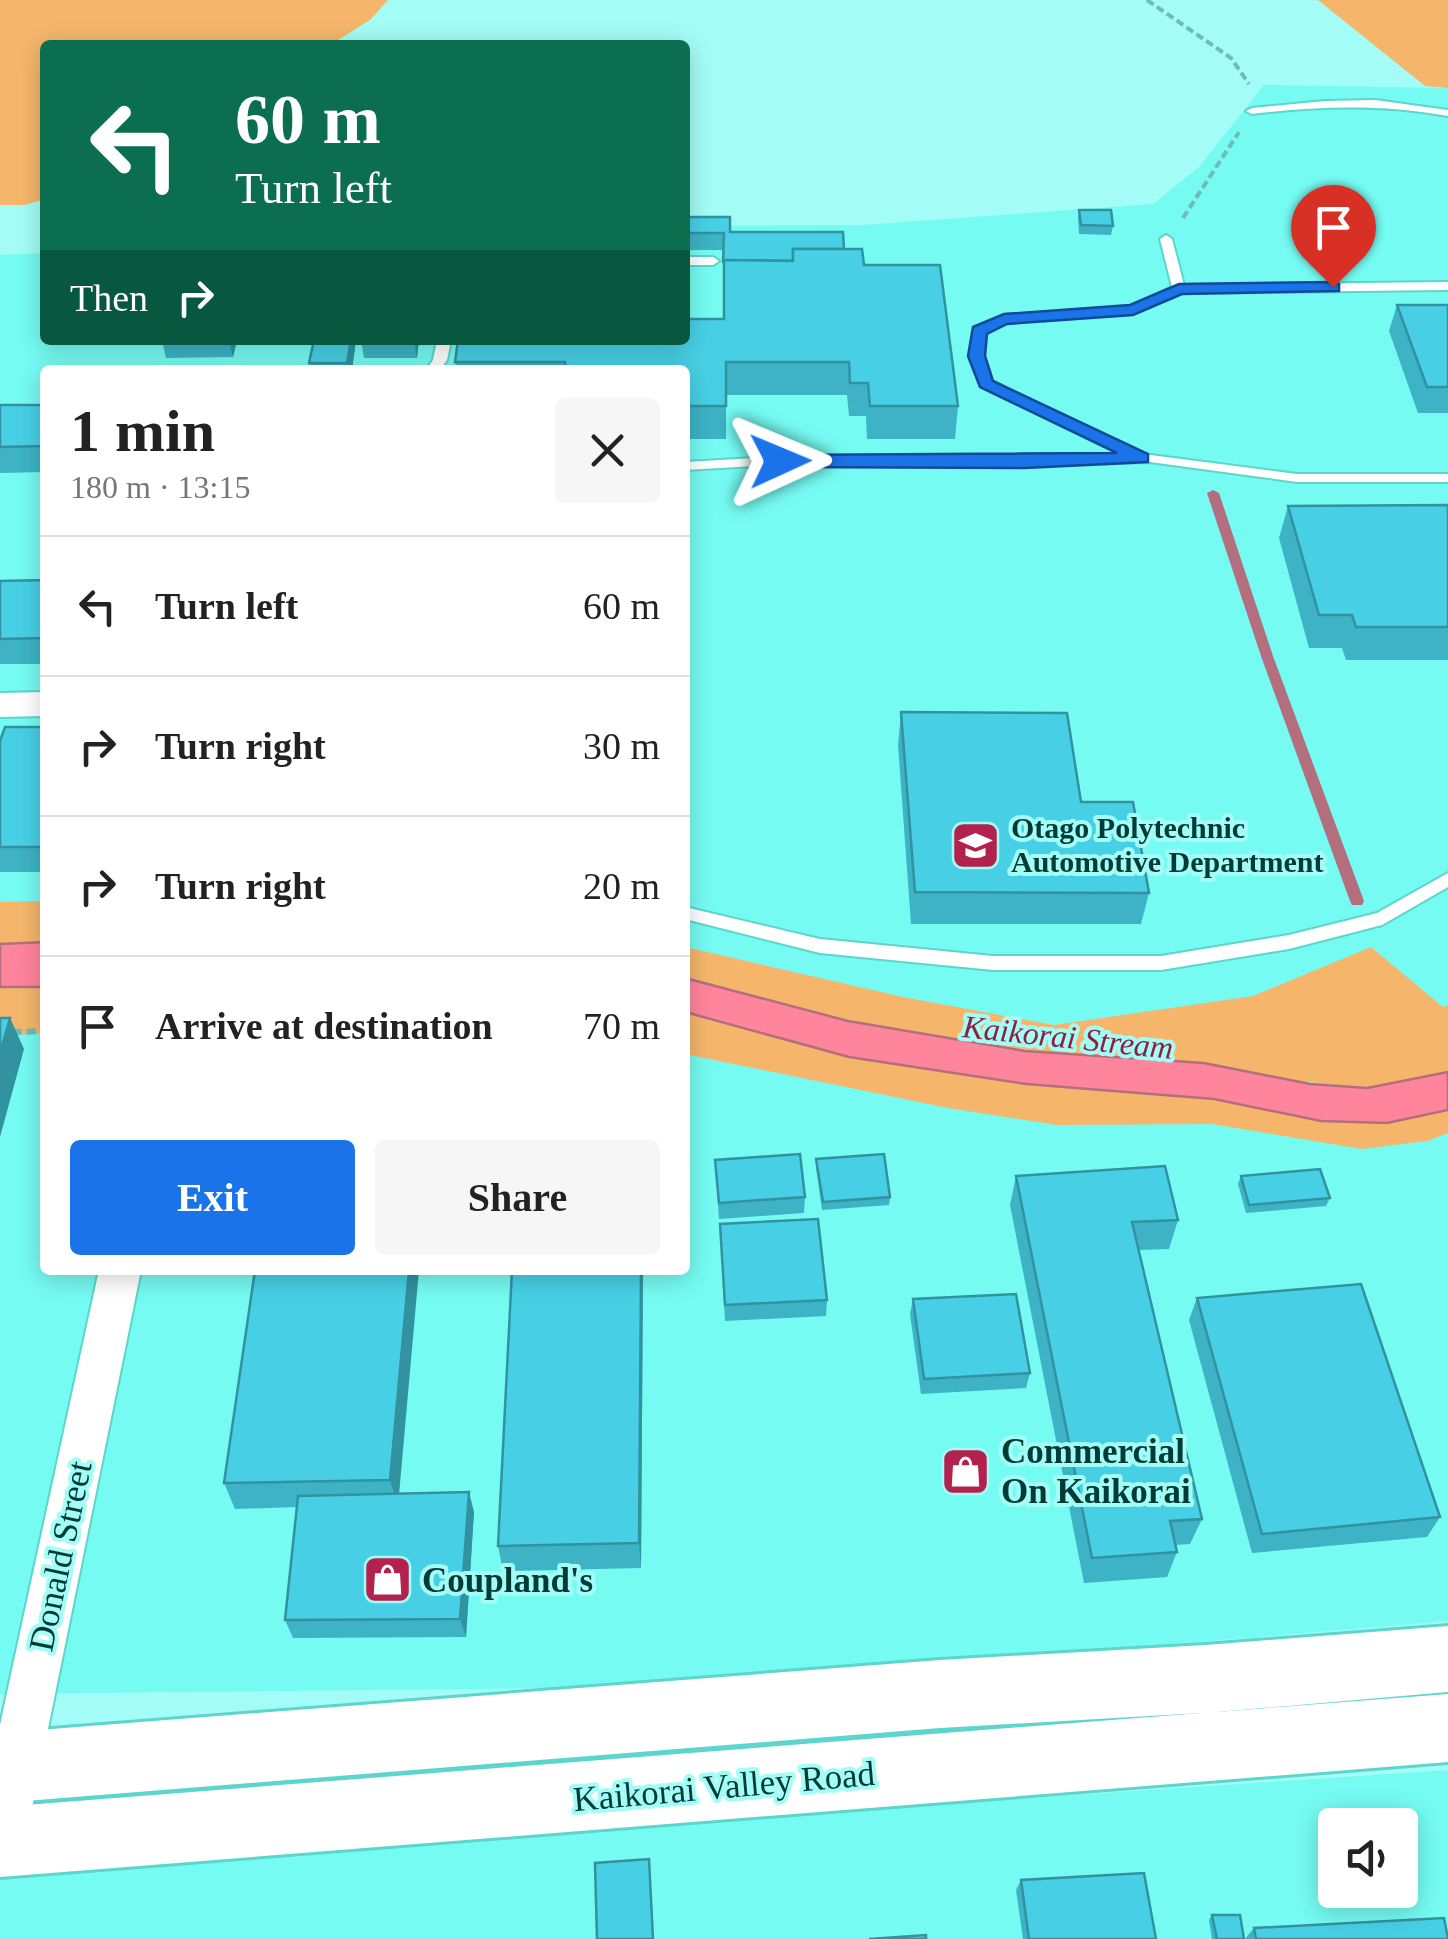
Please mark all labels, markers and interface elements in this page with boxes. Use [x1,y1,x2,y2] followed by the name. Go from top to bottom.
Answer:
[70,80,200,210] icon: left
[235,81,381,158] text: 60 m
[235,163,392,213] text: Turn left
[1291,185,1376,288] pin
[1306,200,1361,255] icon: arrive
[168,270,223,325] icon: right
[70,277,148,319] text: Then
[70,398,215,464] text: 1 min
[555,398,660,503] button: close
[728,409,832,513] position arrow
[70,469,250,505] text: 180 m · 13:15
[70,579,125,634] icon: left
[155,585,298,627] text: Turn left
[583,585,660,627] text: 60 m
[70,719,125,774] icon: right
[155,725,326,767] text: Turn right
[583,725,660,767] text: 30 m
[1011,811,1323,878] place label: Otago Polytechnic Automotive Department
[950,819,1002,871] school or university icon: Otago Polytechnic Automotive Department
[70,859,125,914] icon: right
[155,865,326,907] text: Turn right
[583,865,660,907] text: 20 m
[70,999,125,1054] icon: arrive
[155,1005,493,1047] text: Arrive at destination
[583,1005,660,1047] text: 70 m
[960,1008,1175,1066] water label: Kaikorai Stream
[70,1140,355,1255] button: Exit
[375,1140,660,1255] button: Share
[1001,1432,1191,1511] place label: Commercial On Kaikorai
[940,1445,992,1497] shop icon: Commercial On Kaikorai
[21,1457,100,1655] street label: Donald Street
[361,1554,413,1606] shop icon: Coupland's
[422,1561,593,1600] place label: Coupland's
[572,1754,877,1819] street label: Kaikorai Valley Road
[1318,1808,1418,1908] map controls
[1318,1808,1418,1908] button: sound

